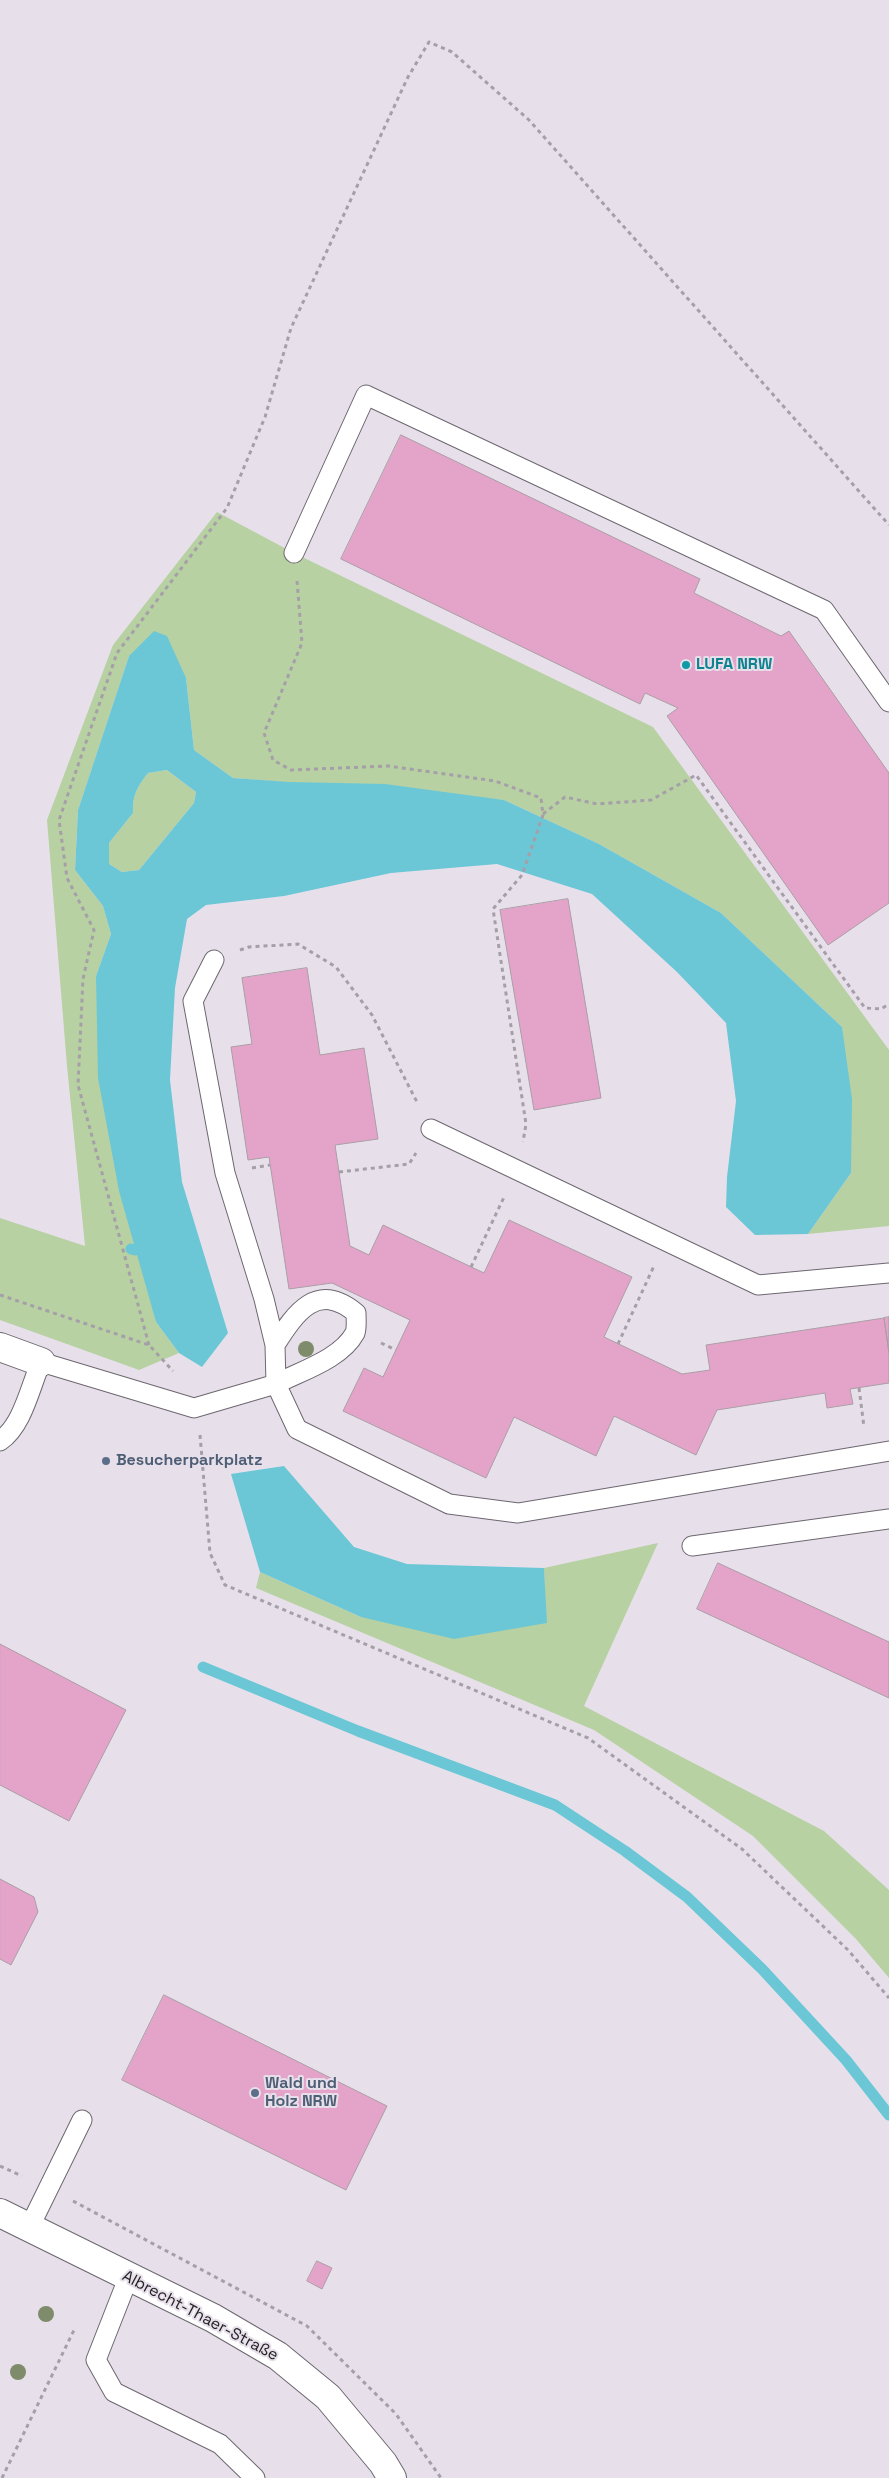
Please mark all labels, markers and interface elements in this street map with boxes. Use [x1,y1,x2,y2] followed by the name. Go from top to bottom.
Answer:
[696,655,772,675] place label: LUFA NRW
[680,659,692,671] marker: LUFA NRW
[116,1451,262,1471] place label: Besucherparkplatz
[100,1455,112,1467] marker: Besucherparkplatz
[265,2074,337,2112] place label: Wald und Holz NRW
[249,2087,261,2099] marker: Wald und Holz NRW
[119,2267,281,2365] street label: Albrecht-Thaer-Straße

